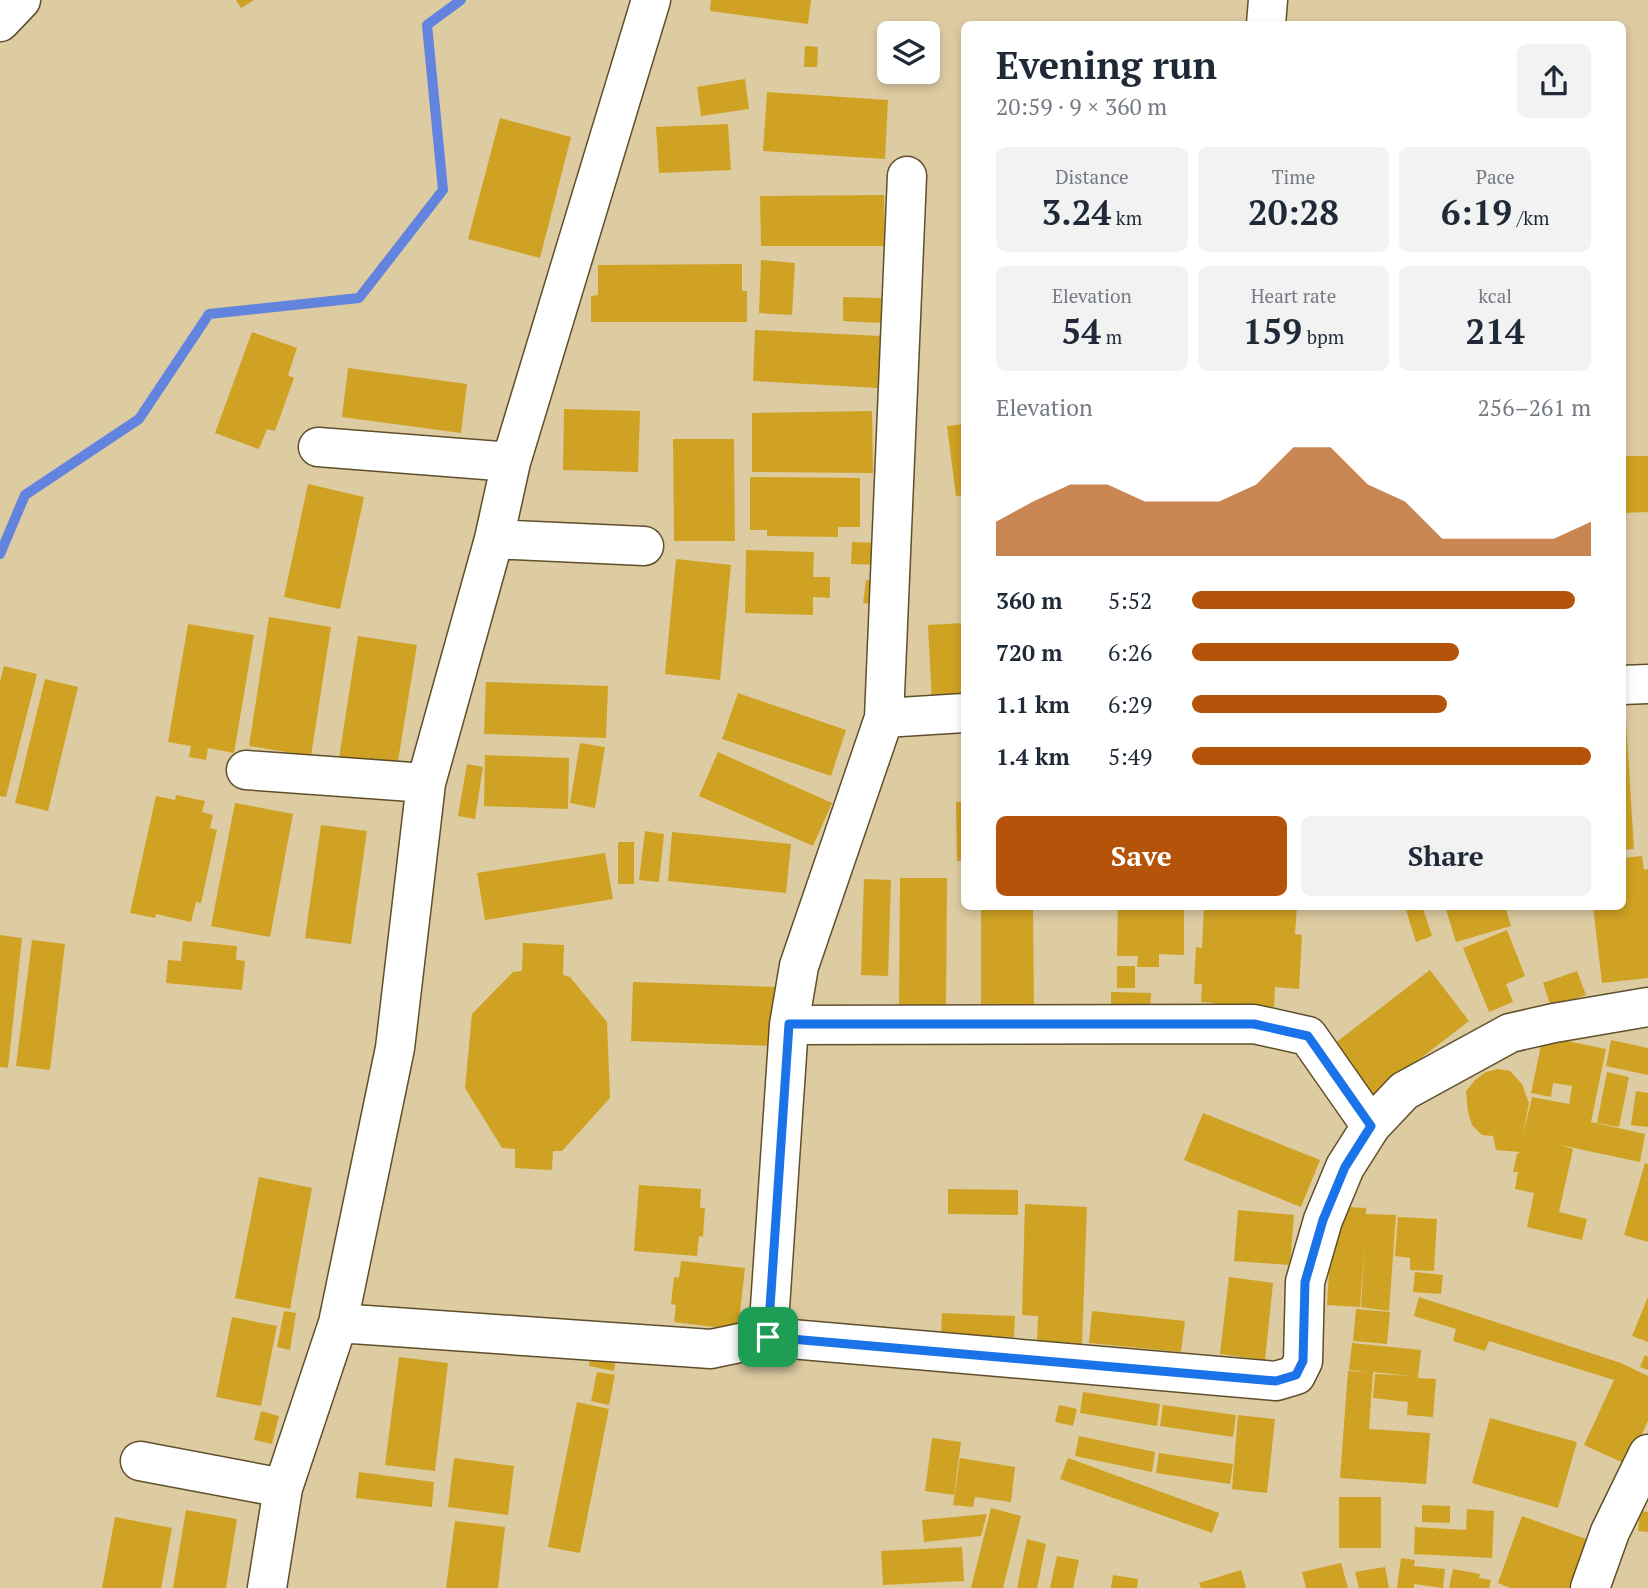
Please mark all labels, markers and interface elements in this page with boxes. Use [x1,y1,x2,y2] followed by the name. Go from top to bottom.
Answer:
[877,21,940,84] map controls
[877,21,940,84] button: layers
[996,40,1217,90] text: Evening run
[1517,44,1591,118] button: share
[996,91,1167,122] text: 20:59 · 9 × 360 m
[1055,164,1129,189] text: Distance
[1272,164,1315,189] text: Time
[1476,164,1515,189] text: Pace
[1042,189,1111,235] text: 3.24
[1248,189,1339,235] text: 20:28
[1441,189,1512,235] text: 6:19
[1111,205,1142,230] text: km
[1512,205,1550,230] text: /km
[1052,283,1132,308] text: Elevation
[1251,283,1336,308] text: Heart rate
[1478,283,1512,308] text: kcal
[1062,308,1101,354] text: 54
[1243,308,1302,354] text: 159
[1466,308,1525,354] text: 214
[1101,324,1122,349] text: m
[1302,324,1344,349] text: bpm
[996,392,1093,423] text: Elevation
[1478,392,1591,423] text: 256–261 m
[996,585,1062,616] text: 360 m
[1108,585,1152,616] text: 5:52
[996,637,1062,668] text: 720 m
[1108,637,1152,668] text: 6:26
[996,689,1070,720] text: 1.1 km
[1108,689,1152,720] text: 6:29
[996,741,1070,772] text: 1.4 km
[1108,741,1152,772] text: 5:49
[996,816,1287,896] button: Save
[1301,816,1591,896] button: Share
[738,1307,798,1367] pin
[749,1318,787,1356] icon: arrive

